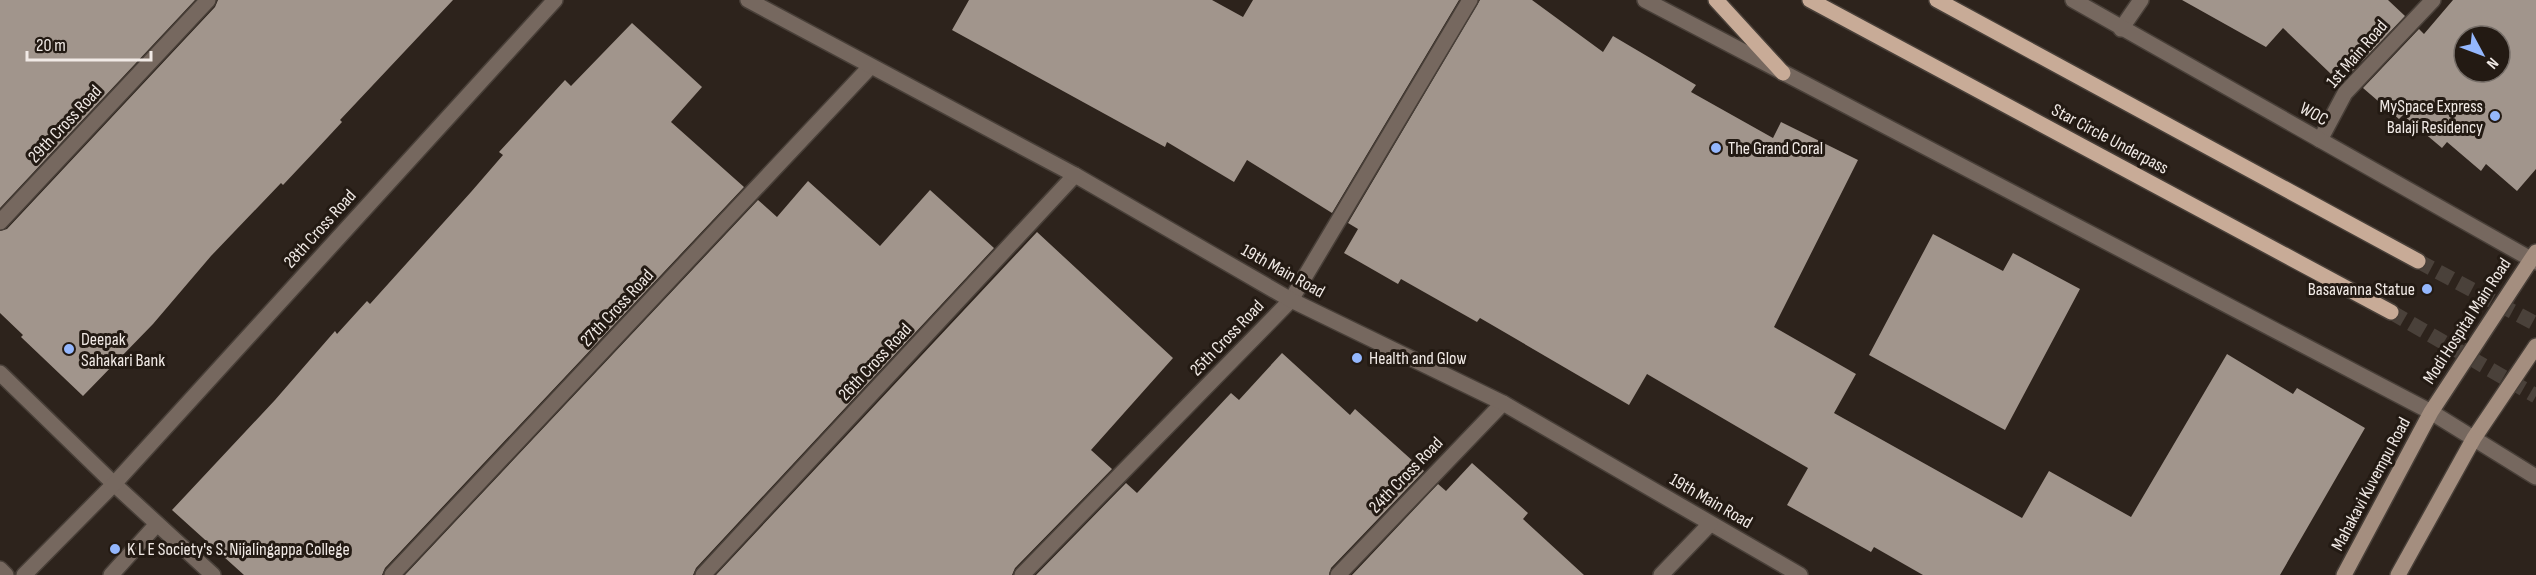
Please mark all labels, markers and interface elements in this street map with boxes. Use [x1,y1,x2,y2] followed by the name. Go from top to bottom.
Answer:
[2322,16,2392,92] street label: 1st Main Road
[27,24,152,62] scale bar
[2452,24,2512,84] north arrow
[36,35,66,56] text: 20 m
[2482,53,2502,72] text: N
[24,81,106,167] street label: 29th Cross Road
[2380,96,2483,138] place label: MySpace Express Balaji Residency
[2296,98,2332,130] street label: WOC
[2048,99,2172,179] street label: Star Circle Underpass
[2488,109,2502,123] marker: MySpace Express Balaji Residency
[1728,138,1823,159] place label: The Grand Coral
[1709,141,1723,155] marker: The Grand Coral
[279,186,361,272] street label: 28th Cross Road
[1238,240,1328,302] street label: 19th Main Road
[2418,254,2516,388] street label: Modi Hospital Main Road
[576,265,658,351] street label: 27th Cross Road
[2308,279,2415,300] place label: Basavanna Statue
[2420,282,2434,296] marker: Basavanna Statue
[1186,296,1268,380] street label: 25th Cross Road
[834,319,916,405] street label: 26th Cross Road
[81,329,165,371] place label: Deepak Sahakari Bank
[62,342,76,356] marker: Deepak Sahakari Bank
[1369,348,1467,369] place label: Health and Glow
[1350,351,1364,365] marker: Health and Glow
[2327,414,2415,554] street label: Mahakavi Kuvempu Road
[1365,433,1447,517] street label: 24th Cross Road
[1666,469,1756,533] street label: 19th Main Road
[127,539,350,560] place label: K L E Society's S. Nijalingappa College
[108,542,122,556] marker: K L E Society's S. Nijalingappa College

